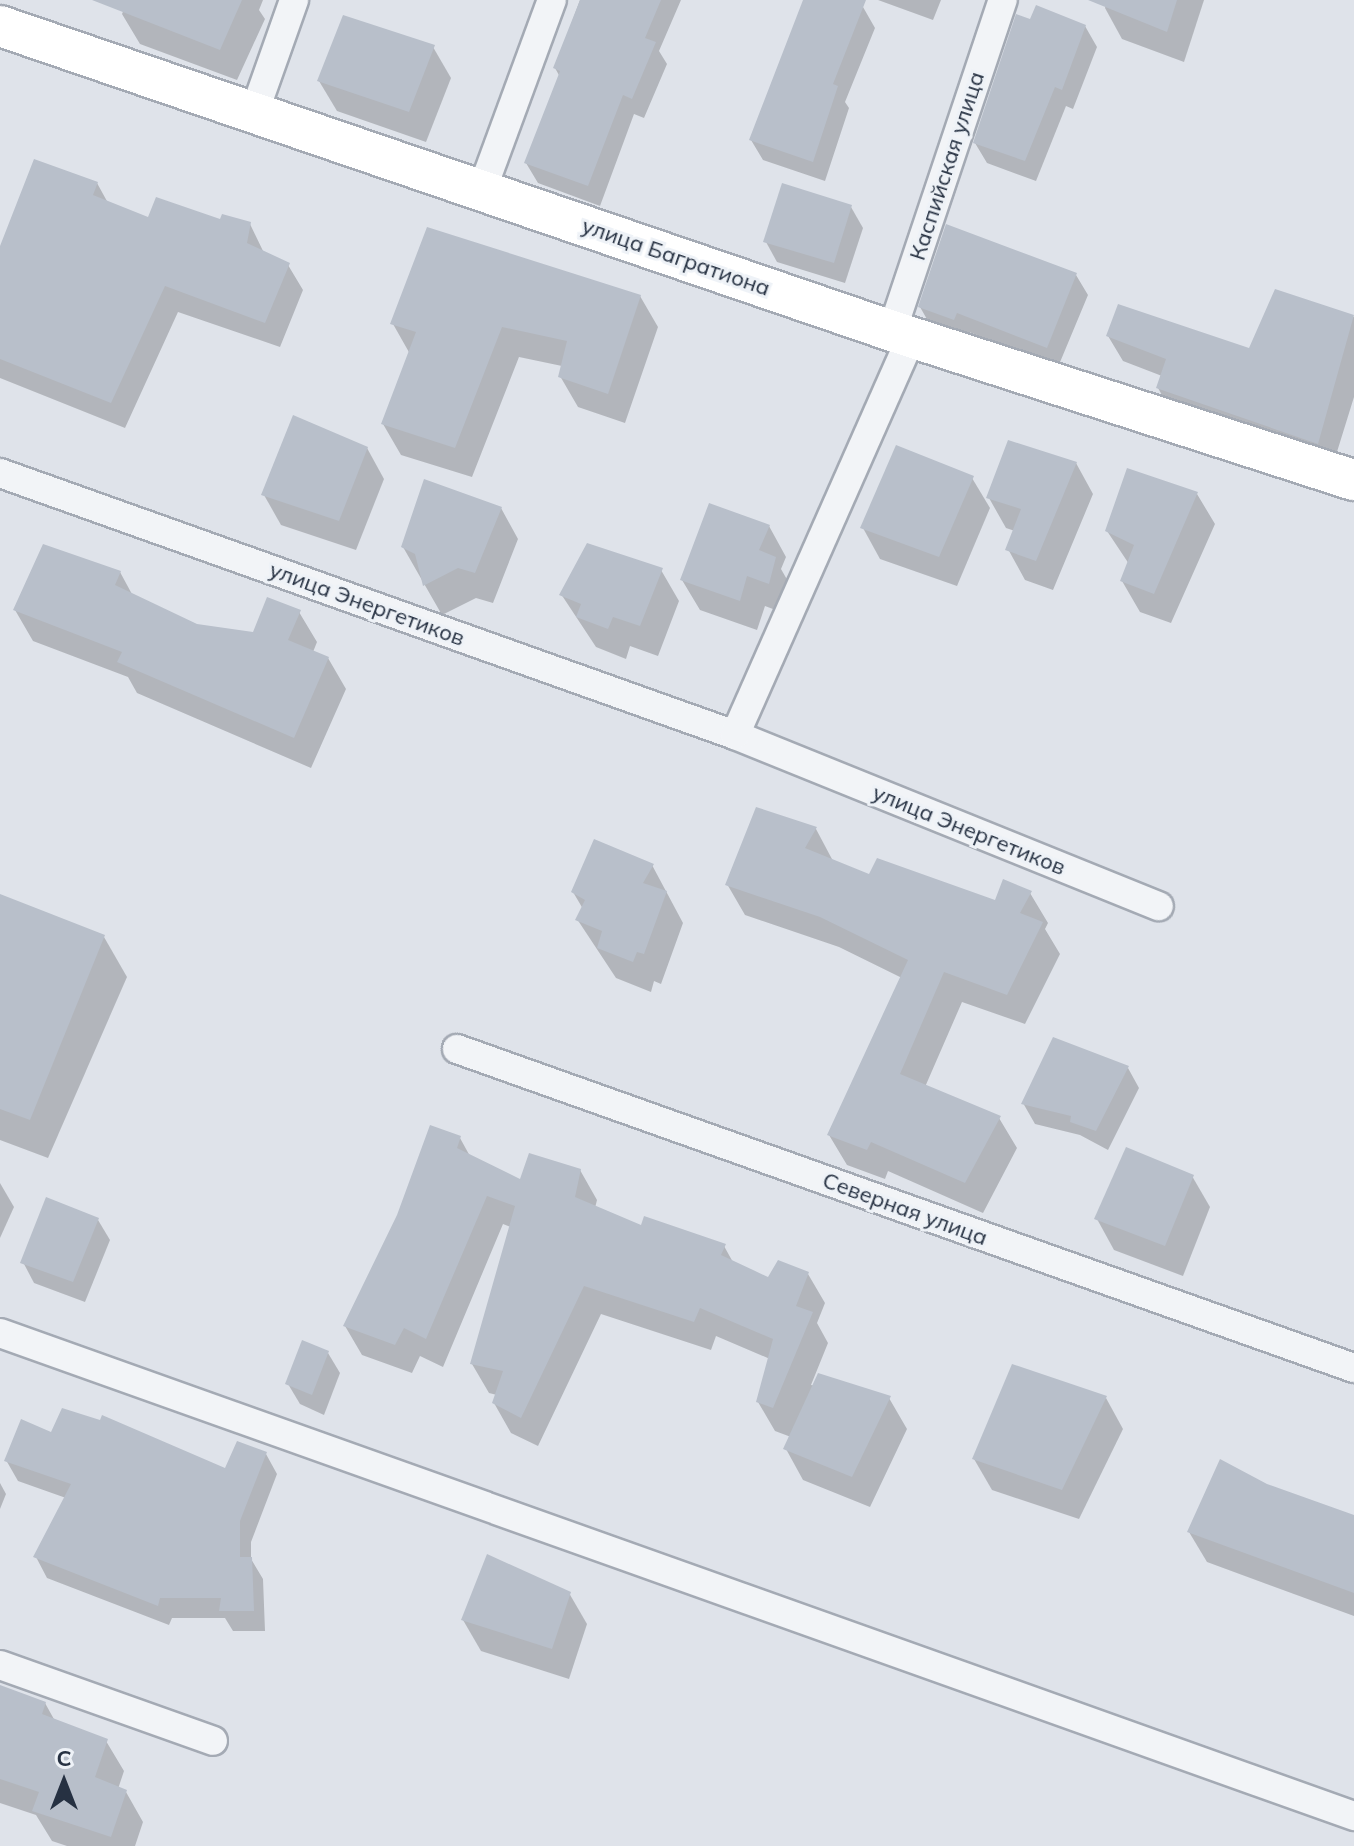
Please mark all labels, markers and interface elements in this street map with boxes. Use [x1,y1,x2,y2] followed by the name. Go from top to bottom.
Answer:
[904,68,990,264] street label: Каспийская улица
[578,212,774,302] street label: улица Багратиона
[266,556,468,652] street label: улица Энергетиков
[869,779,1069,881] street label: улица Энергетиков
[819,1167,991,1251] street label: Северная улица
[24,1742,104,1822] north arrow
[56,1744,72,1772] text: С

